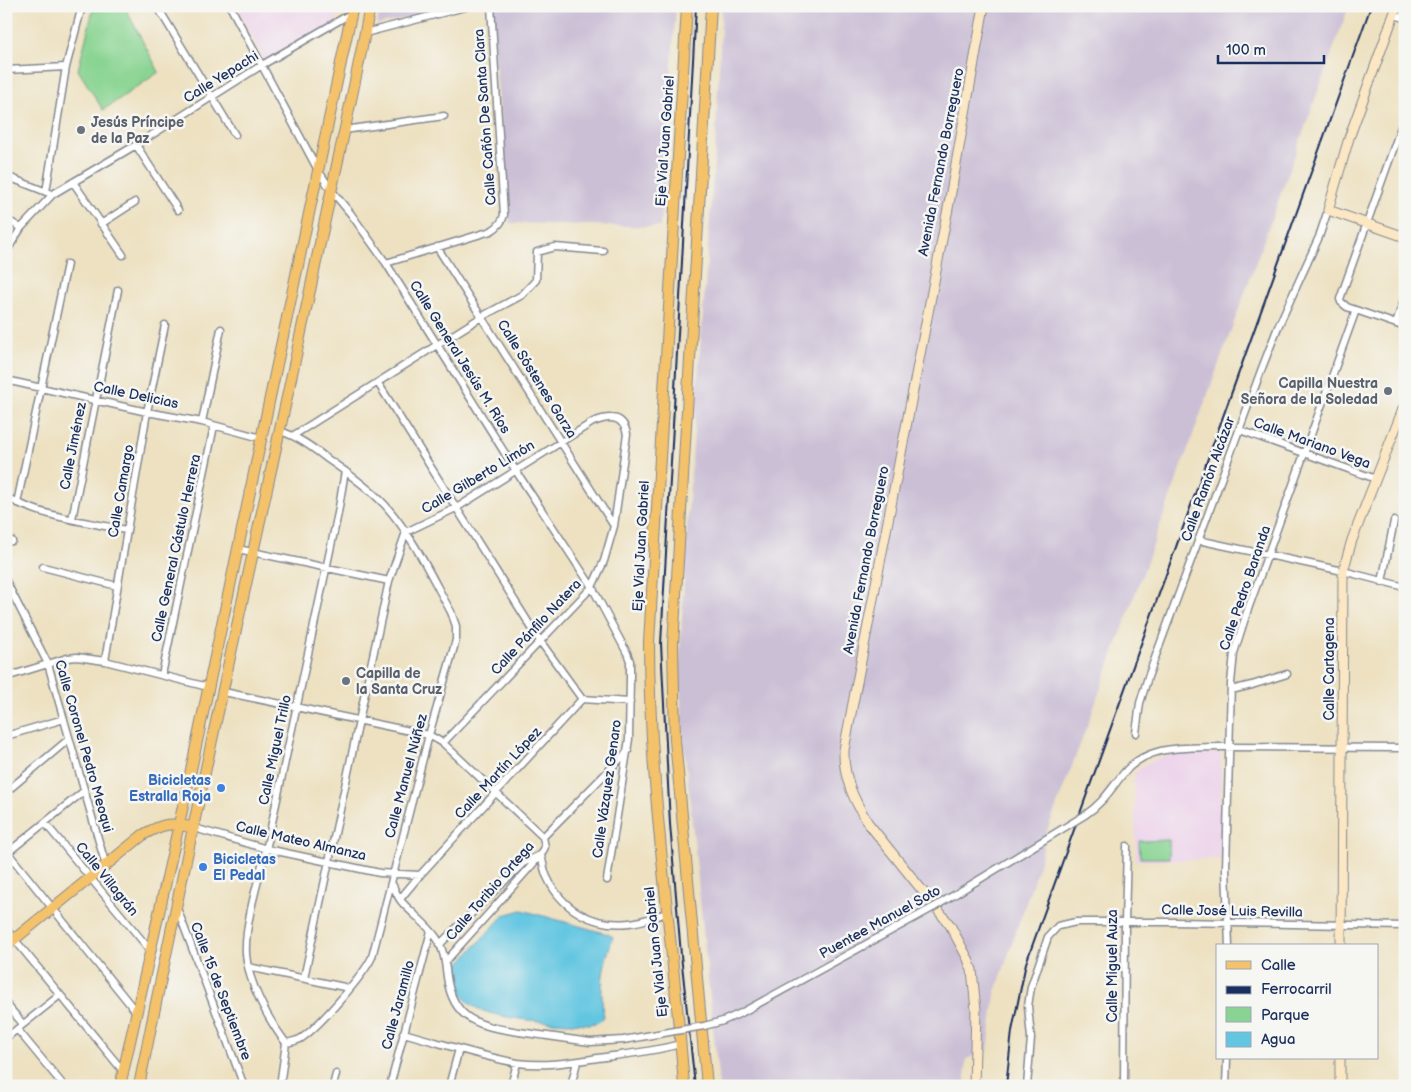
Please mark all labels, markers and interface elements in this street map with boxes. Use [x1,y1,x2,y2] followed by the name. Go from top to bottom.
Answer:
[470,28,500,206] street label: Calle Cañón De Santa Clara
[1218,32,1325,64] scale bar
[1226,41,1266,60] text: 100 m
[180,47,262,107] street label: Calle Yepachi
[914,66,968,258] street label: Avenida Fernando Borreguero
[652,75,678,207] street label: Eje Vial Juan Gabriel
[91,114,184,147] place label: Jesús Príncipe de la Paz
[75,124,87,136] marker: Jesús Príncipe de la Paz
[406,277,514,437] street label: Calle General Jesús M. Ríos
[494,317,580,441] street label: Calle Sóstenes Garza
[1241,375,1378,408] place label: Capilla Nuestra Señora de la Soledad
[92,378,180,412] street label: Calle Delicias
[1382,385,1394,397] marker: Capilla Nuestra Señora de la Soledad
[56,400,90,491] street label: Calle Jiménez
[1177,413,1239,544] street label: Calle Ramón Alcázar
[1251,414,1373,472] street label: Calle Mariano Vega
[418,436,538,517] street label: Calle Gilberto Limón
[104,443,138,539] street label: Calle Camargo
[148,452,204,644] street label: Calle General Cástulo Herrera
[839,464,893,656] street label: Avenida Fernando Borreguero
[629,480,653,612] street label: Eje Vial Juan Gabriel
[1216,523,1274,653] street label: Calle Pedro Baranda
[487,575,585,679] street label: Calle Pánfilo Natera
[1321,617,1338,721] street label: Calle Cartagena
[51,658,117,834] street label: Calle Coronel Pedro Meoqui
[356,665,442,698] place label: Capilla de la Santa Cruz
[340,675,352,687] marker: Capilla de la Santa Cruz
[255,693,295,807] street label: Calle Miguel Trillo
[381,712,431,840] street label: Calle Manuel Núñez
[589,719,625,859] street label: Calle Vázquez Genaro
[451,723,545,822] street label: Calle Martín López
[129,772,211,805] place label: Bicicletas Estralla Roja
[215,782,227,794] marker: Bicicletas Estralla Roja
[234,818,368,864] street label: Calle Mateo Almanza
[442,838,538,944] street label: Calle Toribio Ortega
[72,839,142,920] street label: Calle Villagrán
[213,851,276,884] place label: Bicicletas El Pedal
[197,861,209,873] marker: Bicicletas El Pedal
[817,882,944,962] street label: Puentee Manuel Soto
[641,886,671,1018] street label: Eje Vial Juan Gabriel
[1161,901,1303,921] street label: Calle José Luis Revilla
[1104,909,1121,1023] street label: Calle Miguel Auza
[187,920,255,1062] street label: Calle 15 de Septiembre
[1216,944,1378,1060] legend
[1261,956,1296,975] text: Calle
[378,958,418,1052] street label: Calle Jaramillo
[1261,980,1332,999] text: Ferrocarril
[1261,1006,1310,1025] text: Parque
[1261,1030,1295,1049] text: Agua

